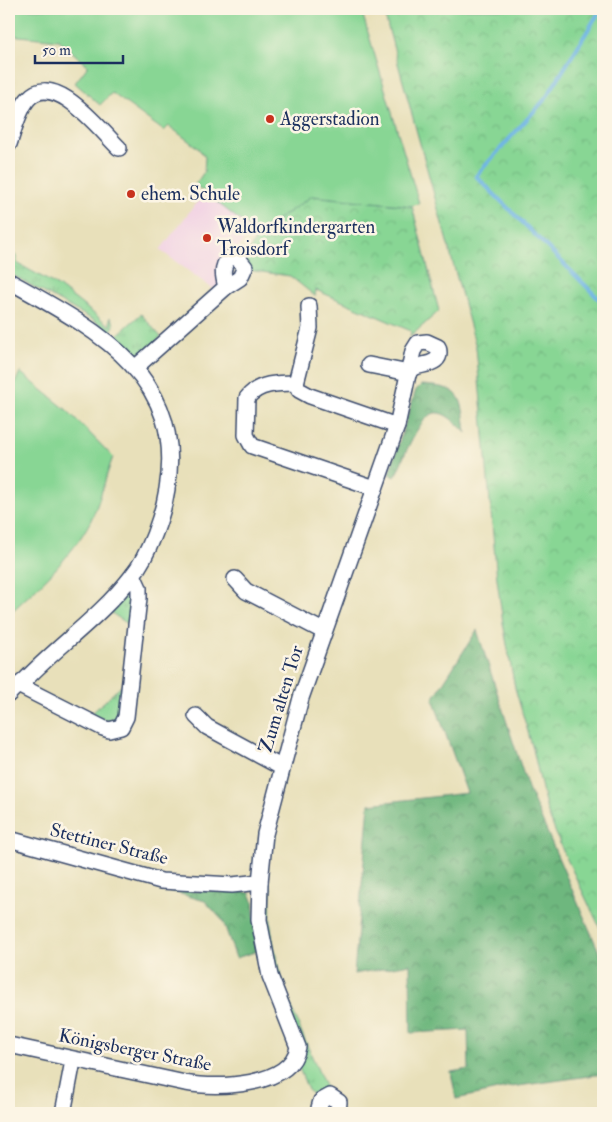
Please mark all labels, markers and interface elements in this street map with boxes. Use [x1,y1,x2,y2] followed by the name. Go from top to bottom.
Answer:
[35,32,122,64] scale bar
[42,41,71,60] text: 50 m
[279,107,380,131] place label: Aggerstadion
[264,113,276,125] marker: Aggerstadion
[141,182,240,206] place label: ehem. Schule
[125,188,137,200] marker: ehem. Schule
[216,215,376,261] place label: Waldorfkindergarten Troisdorf
[201,232,213,244] marker: Waldorfkindergarten Troisdorf
[253,642,309,756] street label: Zum alten Tor
[48,818,171,870] street label: Stettiner Straße
[57,1023,214,1077] street label: Königsberger Straße

